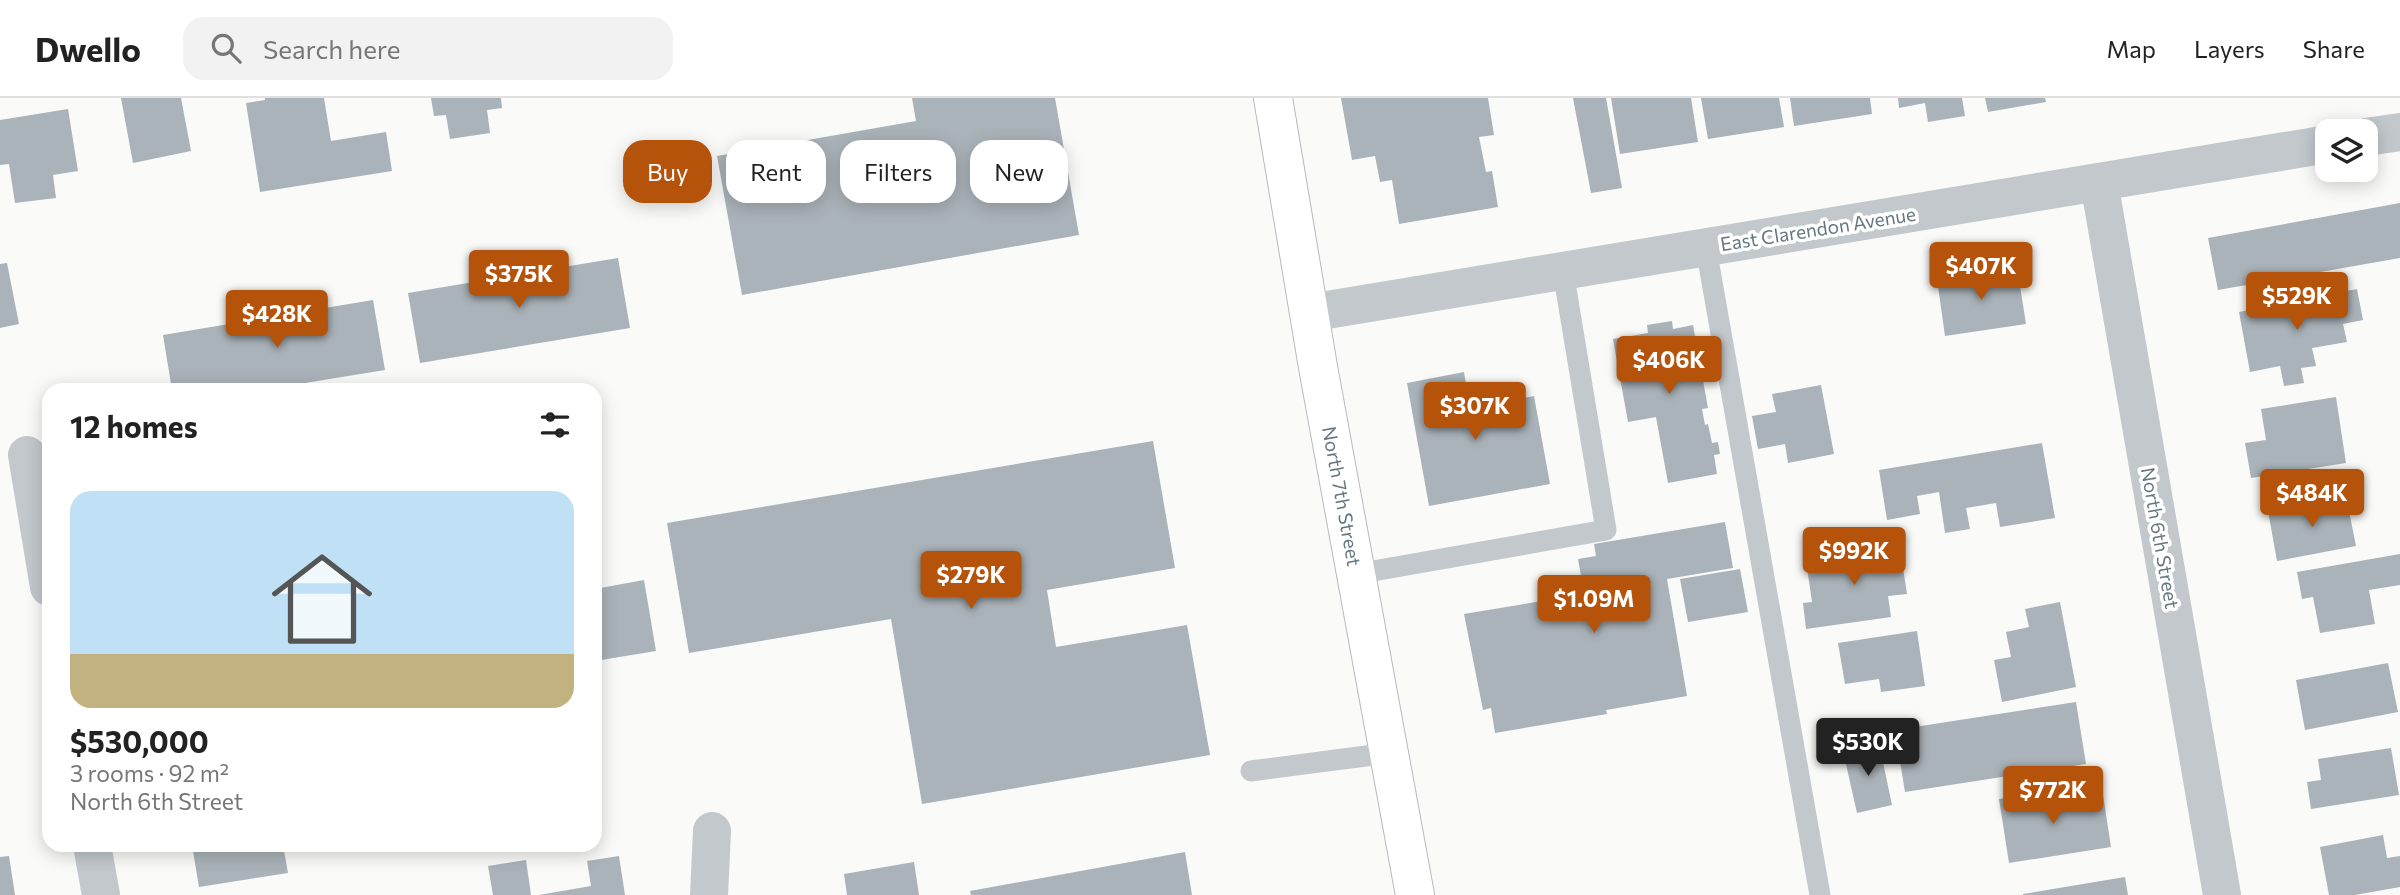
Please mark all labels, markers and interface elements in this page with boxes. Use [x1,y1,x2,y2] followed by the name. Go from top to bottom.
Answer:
[183,17,673,80] search box
[35,28,141,69] text: Dwello
[207,29,245,67] icon: search
[263,33,401,64] text: Search here
[2107,34,2156,63] text: Map
[2194,34,2265,63] text: Layers
[2303,34,2365,63] text: Share
[2315,119,2378,182] map controls
[2315,119,2378,182] button: layers
[623,140,712,203] chip: Buy
[726,140,826,203] chip: Rent
[840,140,956,203] chip: Filters
[970,140,1068,203] chip: New
[1719,202,1917,255] street label: East Clarendon Avenue
[1932,242,2030,302] pin: $407K
[470,250,568,310] pin: $375K
[1945,251,2017,279] text: $407K
[485,259,553,287] text: $375K
[2248,272,2346,332] pin: $529K
[2262,281,2332,309] text: $529K
[228,290,326,350] pin: $428K
[242,299,312,327] text: $428K
[1620,336,1718,396] pin: $406K
[1633,345,1705,373] text: $406K
[1426,382,1524,442] pin: $307K
[1440,391,1510,419] text: $307K
[536,406,574,444] icon: filters
[70,407,198,444] text: 12 homes
[1318,424,1366,568] street label: North 7th Street
[2137,465,2184,611] street label: North 6th Street
[2263,470,2361,529] pin: $484K
[2276,478,2348,506] text: $484K
[1805,528,1903,587] pin: $992K
[259,536,385,662] icon: home
[1819,536,1889,564] text: $992K
[922,552,1020,611] pin: $279K
[937,560,1005,588] text: $279K
[1537,575,1651,635] pin: $1.09M
[1553,584,1635,612] text: $1.09M
[1819,718,1917,778] pin: $530K
[70,722,209,759] text: $530,000
[1832,727,1904,755] text: $530K
[70,759,229,787] text: 3 rooms · 92 m²
[2004,766,2102,826] pin: $772K
[2019,775,2087,803] text: $772K
[70,787,243,815] text: North 6th Street

